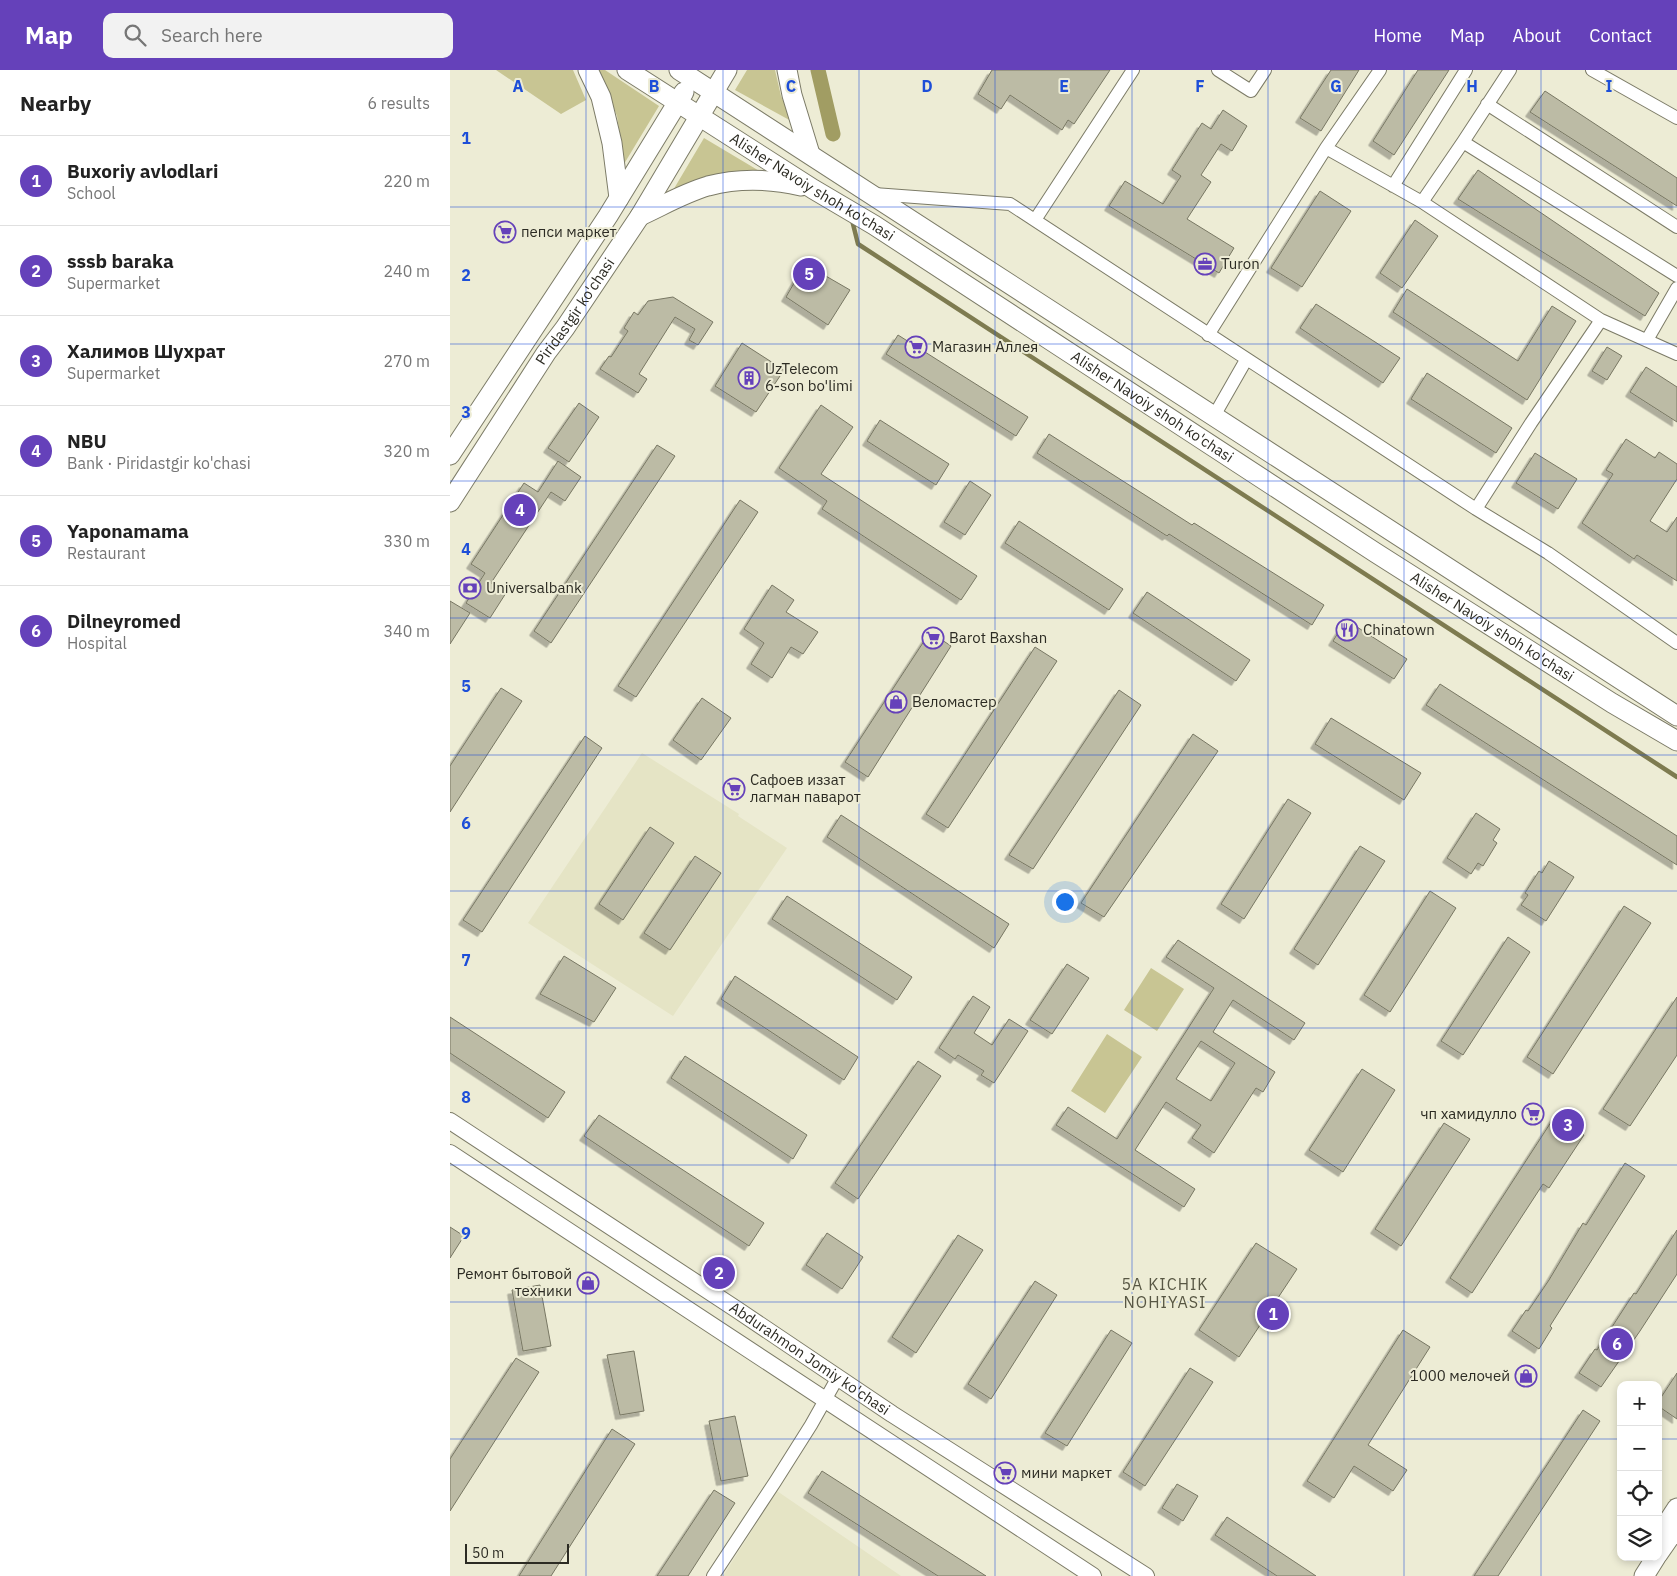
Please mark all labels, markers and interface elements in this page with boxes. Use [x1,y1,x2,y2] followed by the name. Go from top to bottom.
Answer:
[103,13,453,58] search box
[25,19,73,51] text: Map
[121,21,149,49] icon: search
[161,23,263,47] text: Search here
[1374,24,1422,47] text: Home
[1450,24,1485,47] text: Map
[1513,24,1561,47] text: About
[1589,24,1652,47] text: Contact
[513,76,524,96] text: A
[649,76,660,96] text: B
[786,76,796,96] text: C
[921,76,933,96] text: D
[1059,76,1069,96] text: E
[1195,76,1205,96] text: F
[1330,76,1342,96] text: G
[1466,76,1478,96] text: H
[1606,76,1613,96] text: I
[20,89,91,117] text: Nearby
[367,93,430,113] text: 6 results
[461,128,471,148] text: 1
[727,128,898,245] street label: Alisher Navoiy shoh ko'chasi
[67,159,218,183] text: Buxoriy avlodlari
[31,171,41,191] text: 1
[383,171,430,191] text: 220 m
[67,183,116,203] text: School
[493,220,517,244] supermarket icon: пепси маркет
[521,222,617,241] place label: пепси маркет
[67,249,174,273] text: sssb baraka
[1193,252,1217,276] office icon: Turon
[531,254,618,368] street label: Piridastgir ko'chasi
[1221,254,1260,273] place label: Turon
[793,255,825,293] pin: 5
[31,261,41,281] text: 2
[383,261,430,281] text: 240 m
[461,265,471,285] text: 2
[67,273,160,293] text: Supermarket
[904,335,928,359] supermarket icon: Магазин Аллея
[932,337,1038,356] place label: Магазин Аллея
[67,339,225,363] text: Халимов Шухрат
[1068,346,1237,466] street label: Alisher Navoiy shoh ko'chasi
[31,351,41,371] text: 3
[383,351,430,371] text: 270 m
[765,359,853,395] place label: UzTelecom 6-son bo'limi
[67,363,160,383] text: Supermarket
[737,366,761,390] building icon: UzTelecom 6-son bo'limi
[461,402,471,422] text: 3
[67,429,107,453] text: NBU
[31,441,41,461] text: 4
[383,441,430,461] text: 320 m
[67,453,251,473] text: Bank · Piridastgir ko'chasi
[504,491,536,529] pin: 4
[67,519,189,543] text: Yaponamama
[31,531,41,551] text: 5
[383,531,430,551] text: 330 m
[461,539,471,559] text: 4
[67,543,146,563] text: Restaurant
[1407,567,1578,685] street label: Alisher Navoiy shoh ko'chasi
[458,576,482,600] bank icon: Universalbank
[486,578,582,597] place label: Universalbank
[67,609,181,633] text: Dilneyromed
[1335,618,1359,642] restaurant icon: Chinatown
[1363,620,1435,639] place label: Chinatown
[31,621,41,641] text: 6
[383,621,430,641] text: 340 m
[921,626,945,650] supermarket icon: Barot Baxshan
[949,628,1047,647] place label: Barot Baxshan
[67,633,127,653] text: Hospital
[461,676,471,696] text: 5
[884,690,908,714] shop icon: Веломастер
[912,692,997,711] place label: Веломастер
[750,770,861,806] place label: Сафоев иззат лагман паварот
[722,777,746,801] supermarket icon: Сафоев иззат лагман паварот
[461,813,471,833] text: 6
[1052,889,1078,915] your location
[461,950,471,970] text: 7
[461,1087,471,1107] text: 8
[1521,1102,1545,1126] supermarket icon: чп хамидулло
[1420,1104,1517,1123] place label: чп хамидулло
[1552,1106,1584,1144] pin: 3
[461,1223,471,1243] text: 9
[703,1254,735,1292] pin: 2
[456,1264,572,1300] place label: Ремонт бытовой техники
[576,1271,600,1295] shop icon: Ремонт бытовой техники
[1122,1274,1208,1312] district label: 5A KICHIK NOHIYASI
[1257,1295,1289,1333] pin: 1
[726,1297,894,1419] street label: Abdurahmon Jomiy ko'chasi
[1601,1325,1633,1363] pin: 6
[1514,1364,1538,1388] shop icon: 1000 мелочей
[1410,1366,1510,1385] place label: 1000 мелочей
[1617,1381,1662,1561] map controls
[1617,1381,1662,1426] button: +
[1617,1426,1662,1471] button: −
[993,1461,1017,1485] supermarket icon: мини маркет
[1021,1463,1112,1482] place label: мини маркет
[1617,1471,1662,1516] button: locate
[1617,1516,1662,1561] button: layers
[465,1541,569,1564] scale bar
[472,1544,504,1562] text: 50 m

